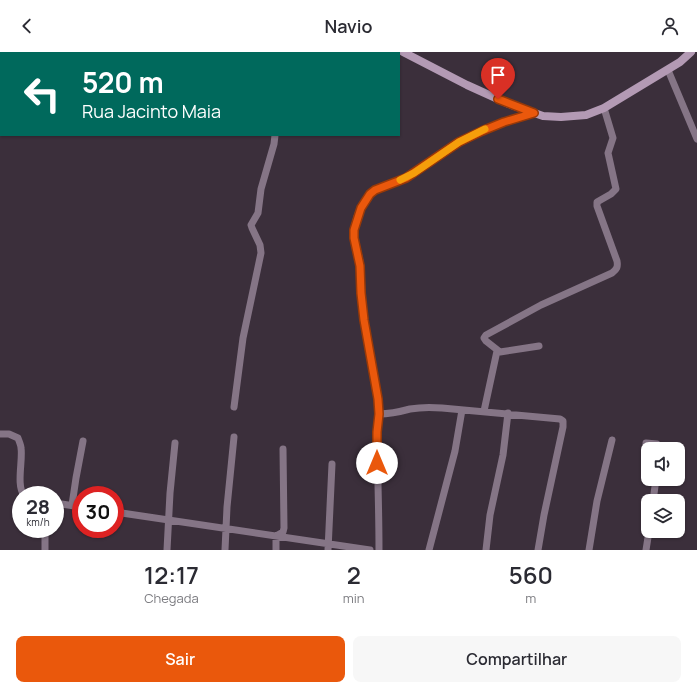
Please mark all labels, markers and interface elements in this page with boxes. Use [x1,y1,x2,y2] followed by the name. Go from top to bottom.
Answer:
[324,14,373,38] text: Navio
[16,15,38,37] icon: back
[659,15,681,37] icon: person
[481,58,515,99] pin
[82,63,164,101] text: 520 m
[487,64,509,86] icon: arrive
[16,68,68,120] icon: left
[82,99,221,123] text: Rua Jacinto Maia
[356,442,398,484] position arrow
[641,442,685,538] map controls
[641,442,685,486] button: sound
[72,486,124,538] speed limit sign: 30
[26,493,50,520] text: 28
[641,494,685,538] button: layers
[26,515,50,529] text: km/h
[144,558,199,591] text: 12:17
[347,558,361,591] text: 2
[509,558,553,591] text: 560
[144,589,199,607] text: Chegada
[343,589,365,607] text: min
[525,589,536,607] text: m
[16,636,345,682] button: Sair
[353,636,681,682] button: Compartilhar

